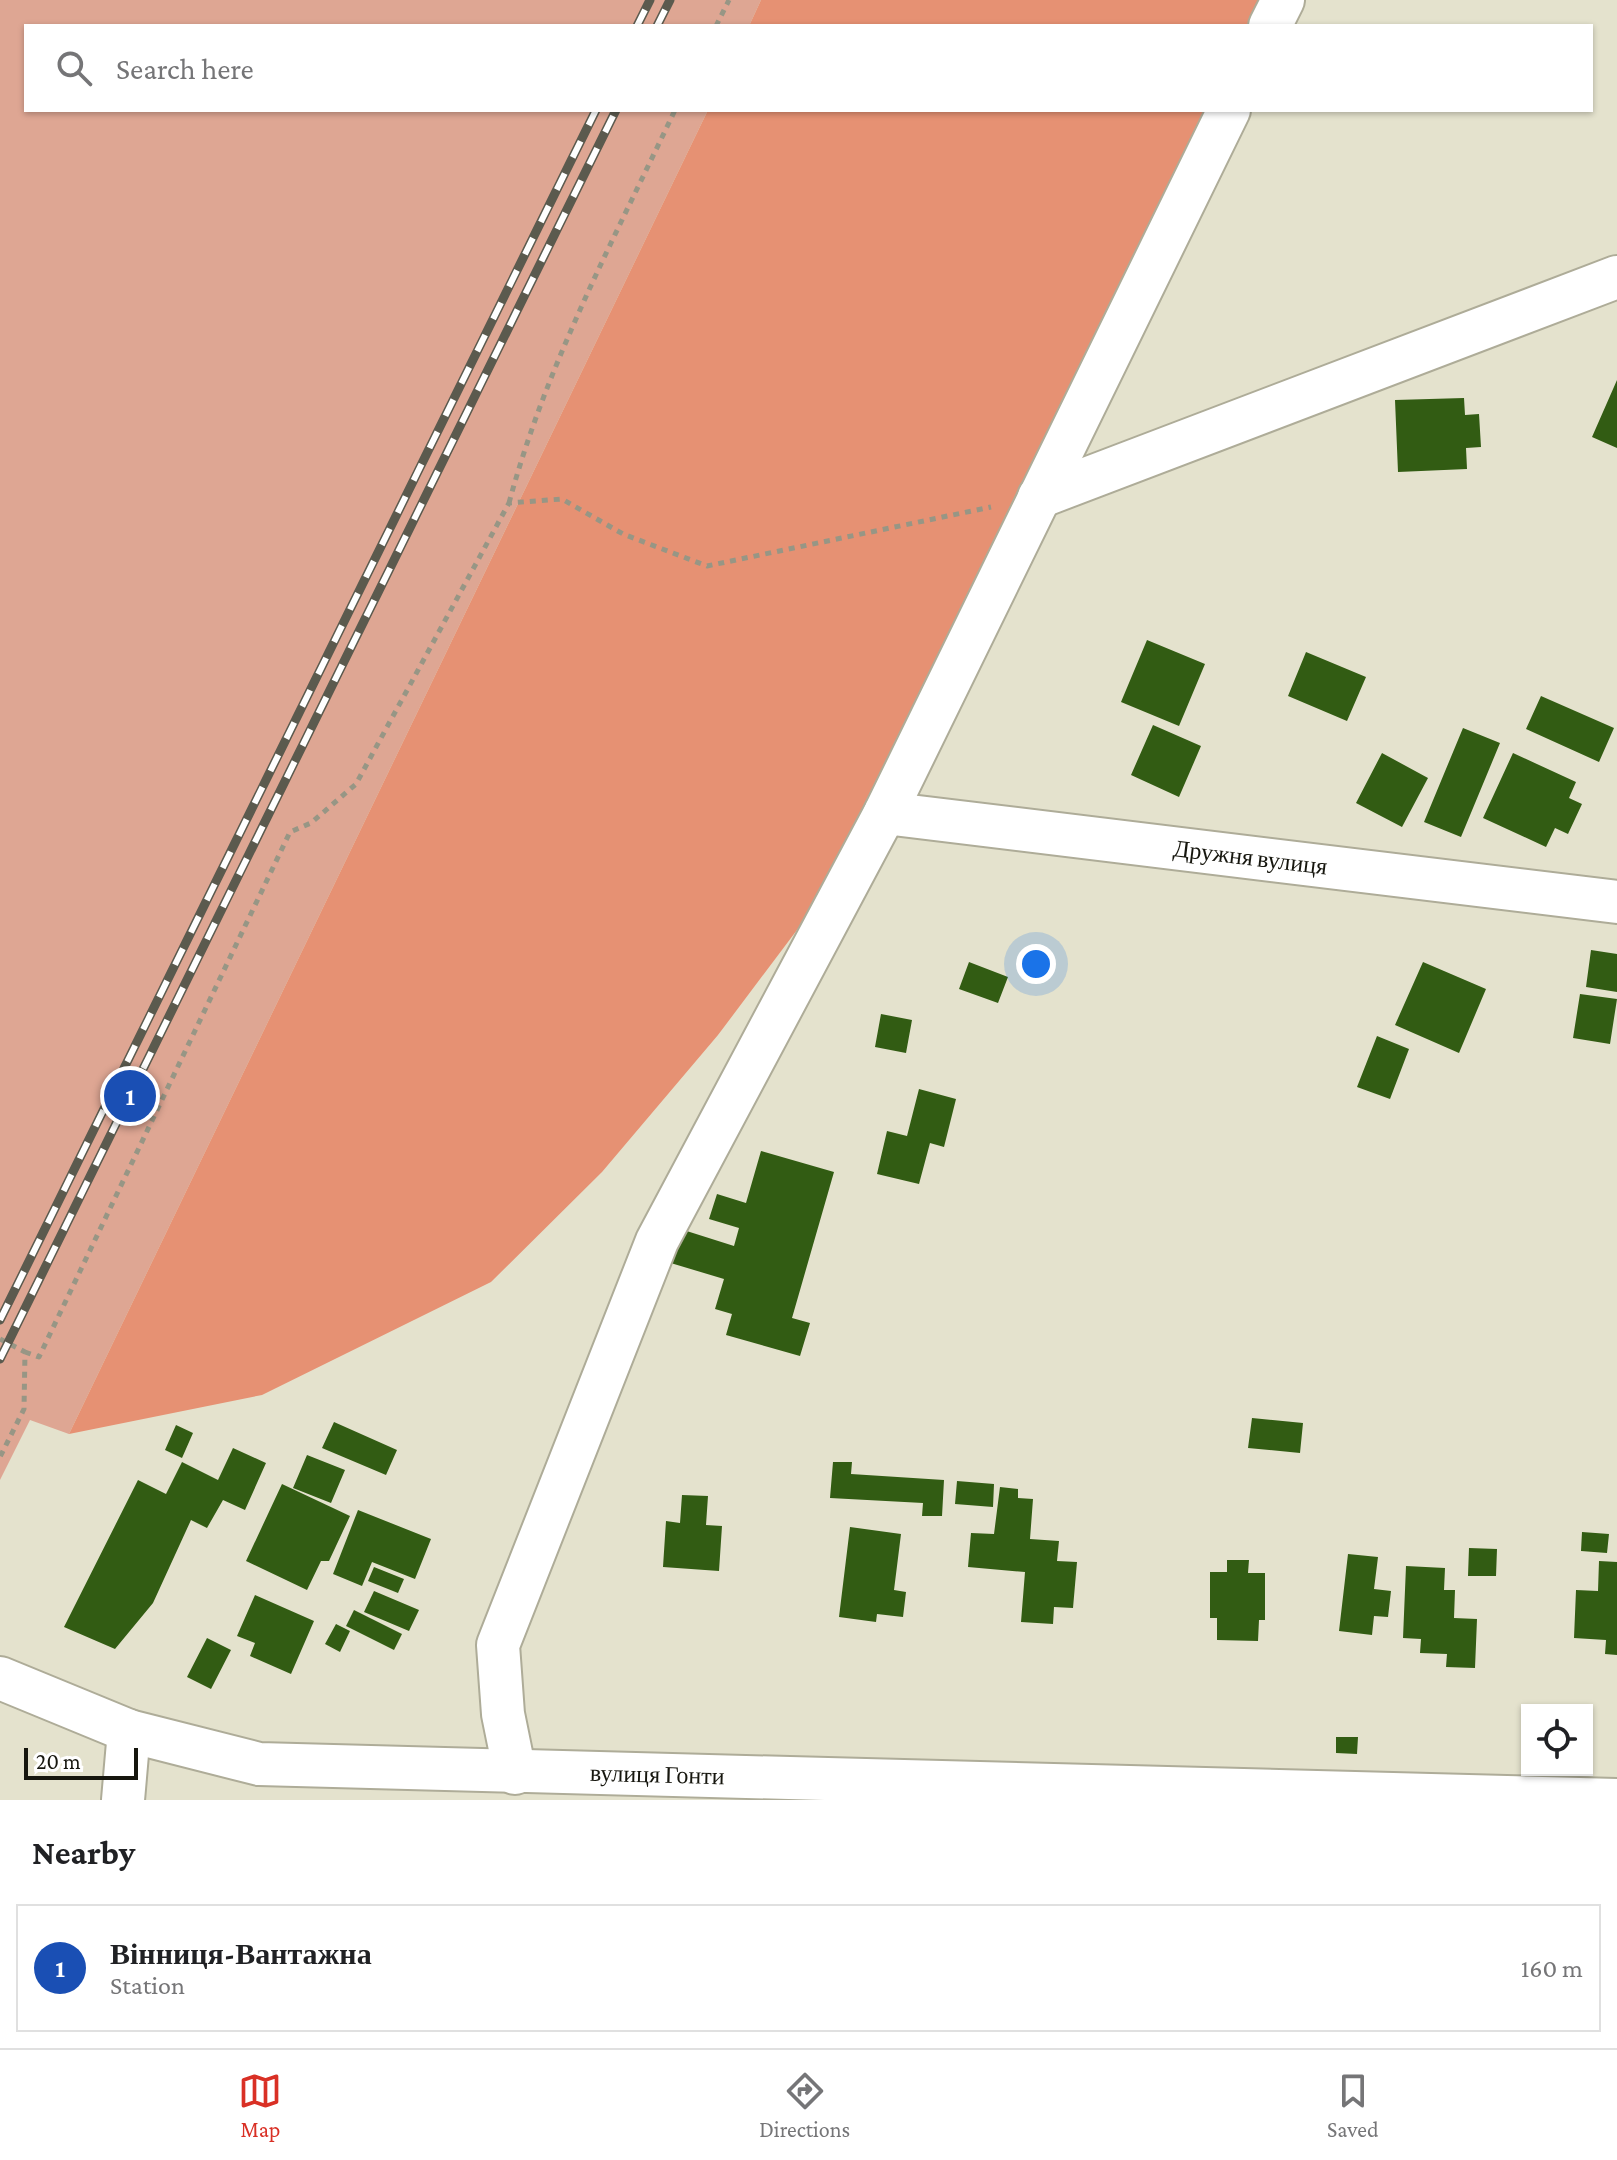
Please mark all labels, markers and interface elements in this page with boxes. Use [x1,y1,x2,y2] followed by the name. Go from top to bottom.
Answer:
[24,24,1593,112] search box
[52,46,96,90] icon: search
[116,52,254,85] text: Search here
[1172,834,1329,880] street label: Дружня вулиця
[1016,944,1056,984] your location
[104,1066,156,1126] pin: 1
[1521,1704,1593,1776] map controls
[1521,1704,1593,1776] button: locate
[24,1744,138,1780] scale bar
[36,1749,81,1774] text: 20 m
[590,1759,725,1789] street label: вулиця Гонти
[32,1834,135,1871] text: Nearby
[110,1937,372,1970] text: Вінниця-Вантажна
[55,1954,65,1983] text: 1
[1521,1954,1583,1983] text: 160 m
[110,1971,185,2000] text: Station
[238,2069,282,2142] tab: Map
[759,2069,850,2142] tab: Directions
[1327,2069,1379,2142] tab: Saved

